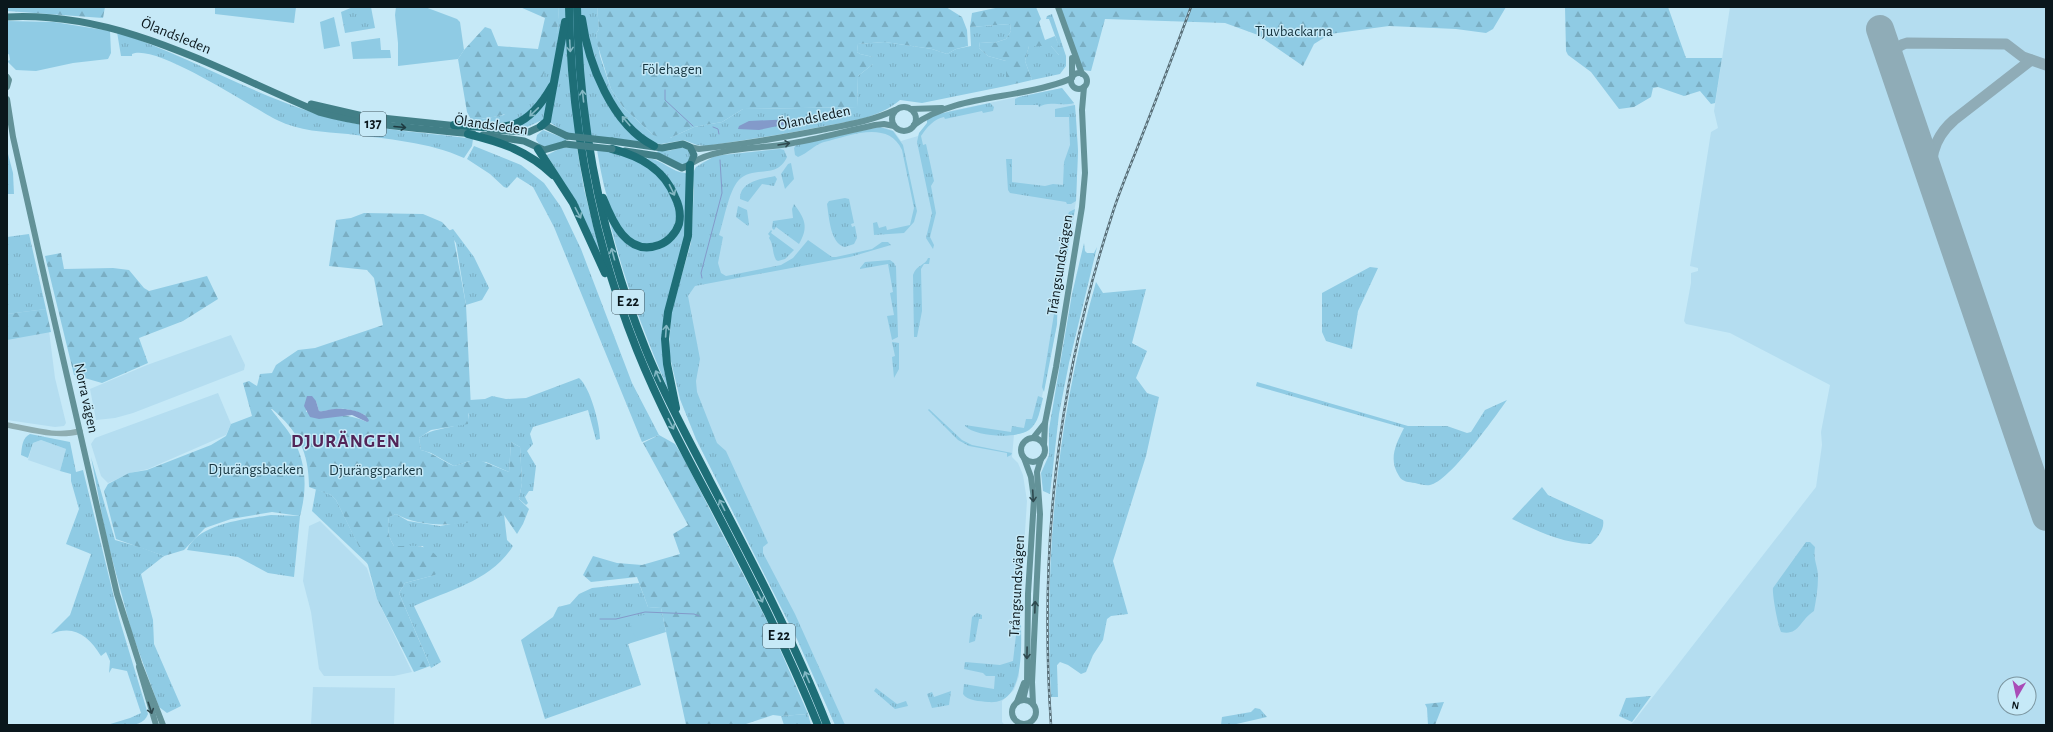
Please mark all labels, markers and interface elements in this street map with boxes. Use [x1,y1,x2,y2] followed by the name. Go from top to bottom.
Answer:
[139,13,214,57] street label: Ölandsleden
[1255,24,1333,39] park label: Tjuvbackarna
[566,39,574,52] one-way arrow
[642,62,702,77] park label: Fölehagen
[579,90,586,103] one-way arrow
[776,101,852,133] street label: Ölandsleden
[529,107,539,117] one-way arrow
[453,110,529,138] street label: Ölandsleden
[360,112,386,136] road number: 137
[621,115,630,126] one-way arrow
[393,124,406,131] one-way arrow
[777,140,790,148] one-way arrow
[669,184,676,196] one-way arrow
[575,207,582,219] one-way arrow
[1045,213,1075,317] street label: Trångsundsvägen
[609,248,616,261] one-way arrow
[612,290,644,314] road number: E 22
[662,325,669,338] one-way arrow
[71,362,101,434] street label: Norra vägen
[653,371,661,383] one-way arrow
[668,418,675,430] one-way arrow
[291,430,401,451] district label: DJURÄNGEN
[208,462,304,477] park label: Djurängsbacken
[329,463,423,478] park label: Djurängsparken
[1029,489,1037,502] one-way arrow
[718,499,725,511] one-way arrow
[1007,535,1027,637] street label: Trångsundsvägen
[757,590,764,602] one-way arrow
[1031,601,1039,614] one-way arrow
[763,624,795,648] road number: E 22
[1023,646,1030,659] one-way arrow
[803,672,810,684] one-way arrow
[1997,676,2037,716] north arrow
[2011,699,2020,711] text: N
[147,702,154,715] one-way arrow

